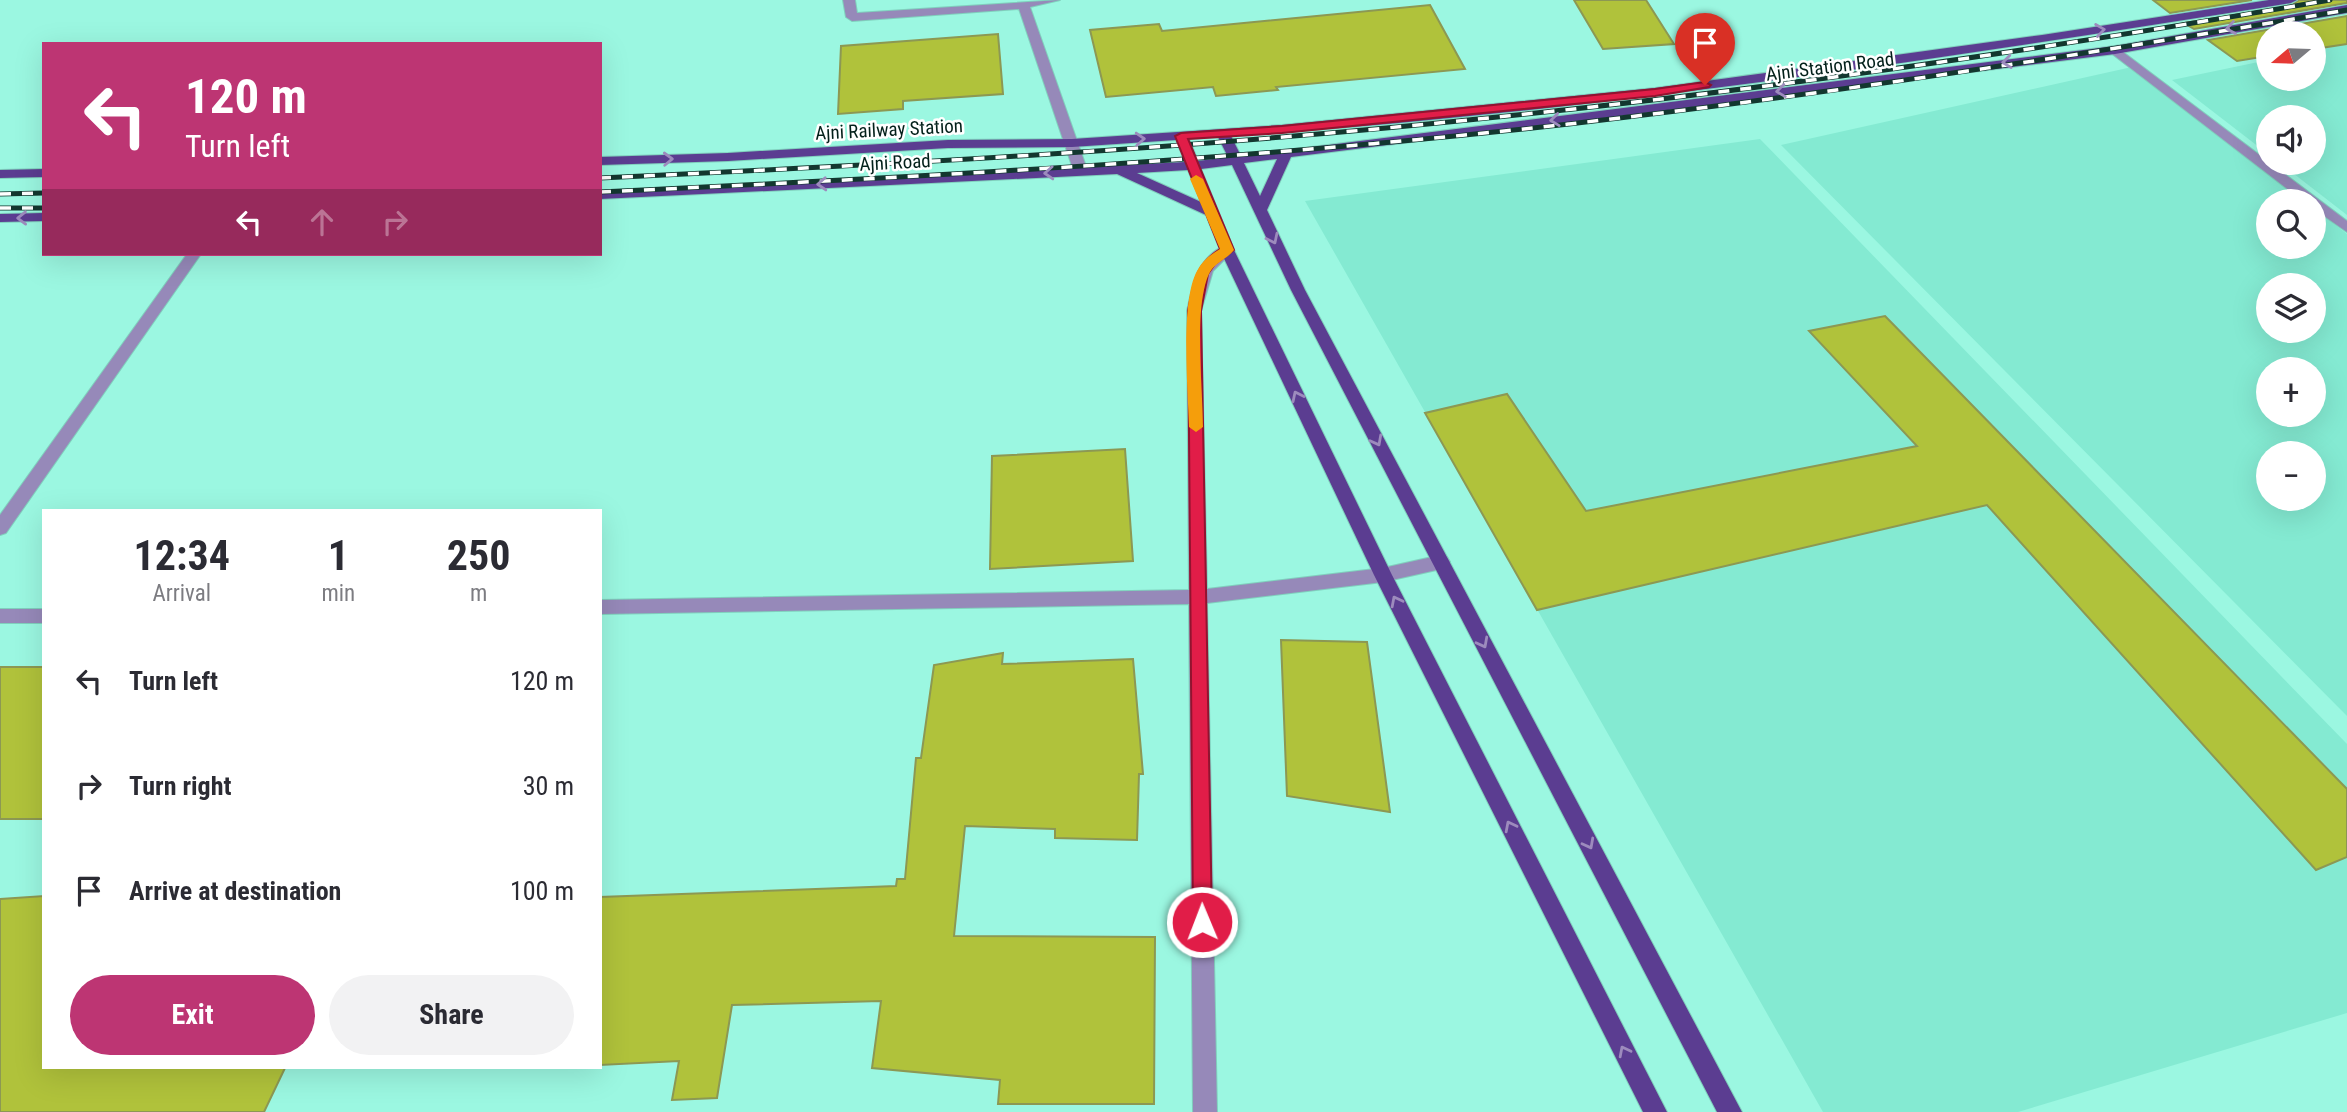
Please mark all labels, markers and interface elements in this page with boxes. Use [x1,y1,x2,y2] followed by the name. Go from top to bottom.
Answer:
[1675,13,1735,85] pin
[2225,20,2237,35] one-way arrow
[2256,21,2326,91] north arrow
[2256,21,2326,511] map controls
[2094,23,2106,38] one-way arrow
[1686,24,1724,62] icon: arrive
[1765,47,1895,86] street label: Ajni Station Road
[2001,55,2012,70] one-way arrow
[185,68,307,125] text: 120 m
[70,70,161,161] icon: left
[1775,84,1787,99] one-way arrow
[2256,105,2326,175] button: sound
[1549,112,1561,127] one-way arrow
[815,114,963,145] street label: Ajni Railway Station
[185,127,290,165] text: Turn left
[1135,131,1146,146] one-way arrow
[859,149,931,176] street label: Ajni Road
[663,151,674,166] one-way arrow
[1044,166,1055,181] one-way arrow
[816,177,827,192] one-way arrow
[2256,189,2326,259] button: search
[230,203,268,241] icon: left
[303,203,341,241] icon: ahead
[376,203,414,241] icon: right
[16,210,27,226] one-way arrow
[1264,232,1278,244] one-way arrow
[2256,273,2326,343] button: layers
[2256,357,2326,427] button: +
[1292,391,1306,403] one-way arrow
[1369,434,1383,447] one-way arrow
[2256,441,2326,511] button: −
[134,531,230,580] text: 12:34
[328,531,349,580] text: 1
[447,531,510,580] text: 250
[152,580,211,607] text: Arrival
[321,580,355,607] text: min
[470,580,487,607] text: m
[1391,596,1405,608] one-way arrow
[1475,636,1488,648] one-way arrow
[70,662,108,700] icon: left
[129,666,218,696] text: Turn left
[510,666,574,696] text: 120 m
[70,767,108,805] icon: right
[129,771,231,801] text: Turn right
[523,771,574,801] text: 30 m
[1505,821,1519,833] one-way arrow
[1581,837,1594,849] one-way arrow
[70,872,108,910] icon: arrive
[129,876,341,906] text: Arrive at destination
[510,876,574,906] text: 100 m
[1165,885,1239,959] position arrow
[70,975,315,1055] button: Exit
[329,975,574,1055] button: Share
[1618,1046,1632,1058] one-way arrow

